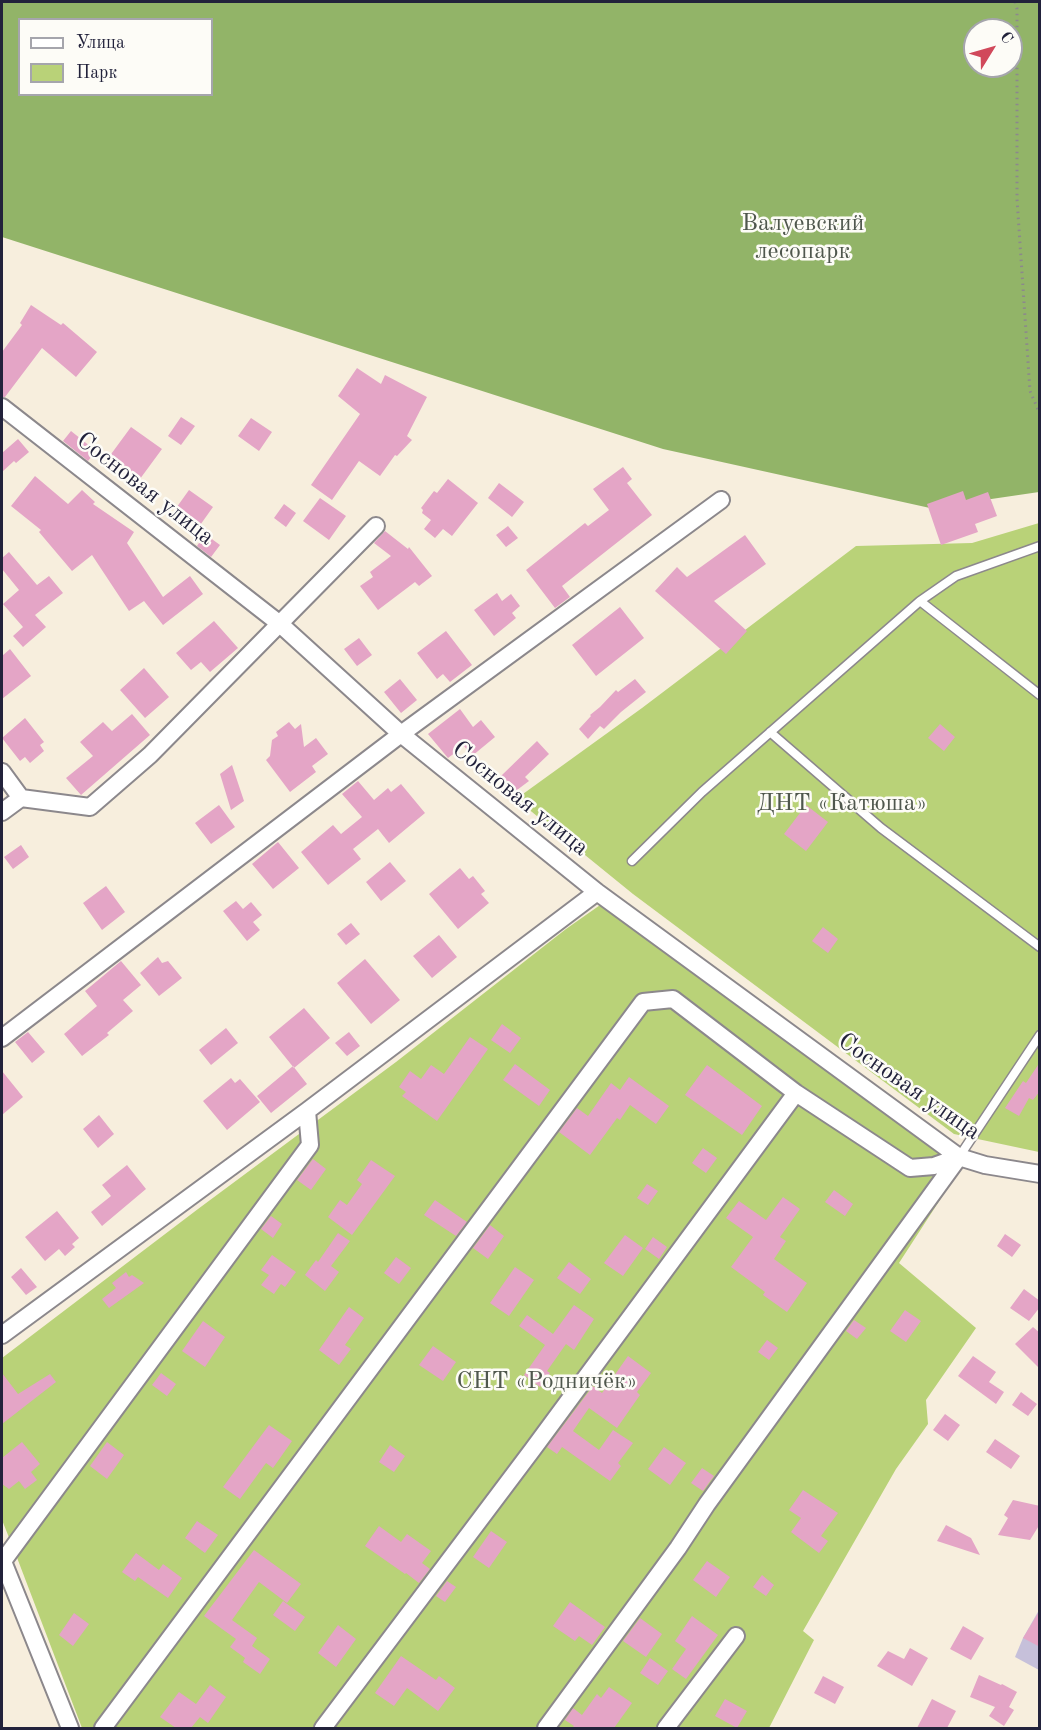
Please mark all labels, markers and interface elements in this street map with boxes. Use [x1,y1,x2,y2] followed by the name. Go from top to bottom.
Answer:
[18,18,213,96] legend
[963,18,1023,78] north arrow
[996,29,1015,47] text: С
[76,34,125,52] text: Улица
[76,64,117,82] text: Парк
[742,210,864,266] park label: Валуевский лесопарк
[70,426,220,552] street label: Сосновая улица
[446,735,594,863] street label: Сосновая улица
[757,790,927,818] park label: ДНТ «Катюша»
[832,1027,986,1147] street label: Сосновая улица
[456,1368,638,1396] park label: СНТ «Родничёк»

